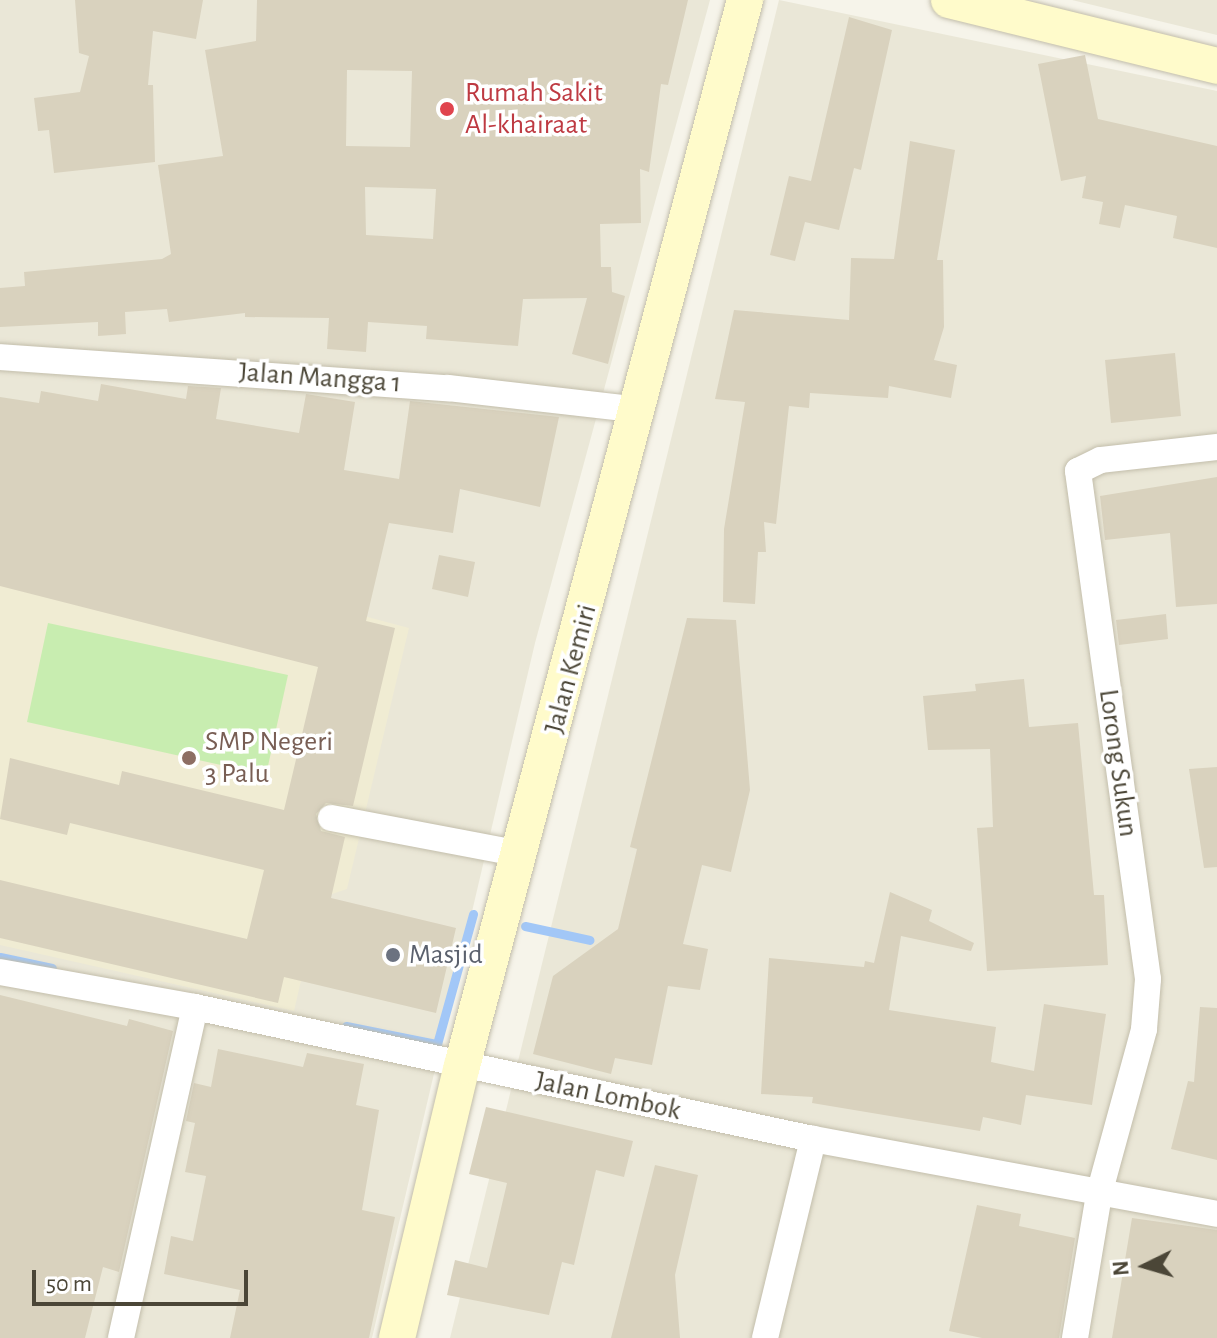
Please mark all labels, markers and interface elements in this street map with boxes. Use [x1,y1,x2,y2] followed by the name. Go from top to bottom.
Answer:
[465,76,603,142] place label: Rumah Sakit Al-khairaat
[436,98,458,120] marker: Rumah Sakit Al-khairaat
[238,356,402,400] street label: Jalan Mangga 1
[538,601,604,737] street label: Jalan Kemiri
[1091,687,1145,839] street label: Lorong Sukun
[205,725,333,791] place label: SMP Negeri 3 Palu
[180,749,198,767] marker: SMP Negeri 3 Palu
[409,938,483,972] place label: Masjid
[384,946,402,964] marker: Masjid
[532,1064,684,1128] street label: Jalan Lombok
[1105,1226,1185,1306] north arrow
[36,1254,252,1304] scale bar
[1109,1260,1133,1277] text: N
[46,1272,92,1296] text: 50 m

